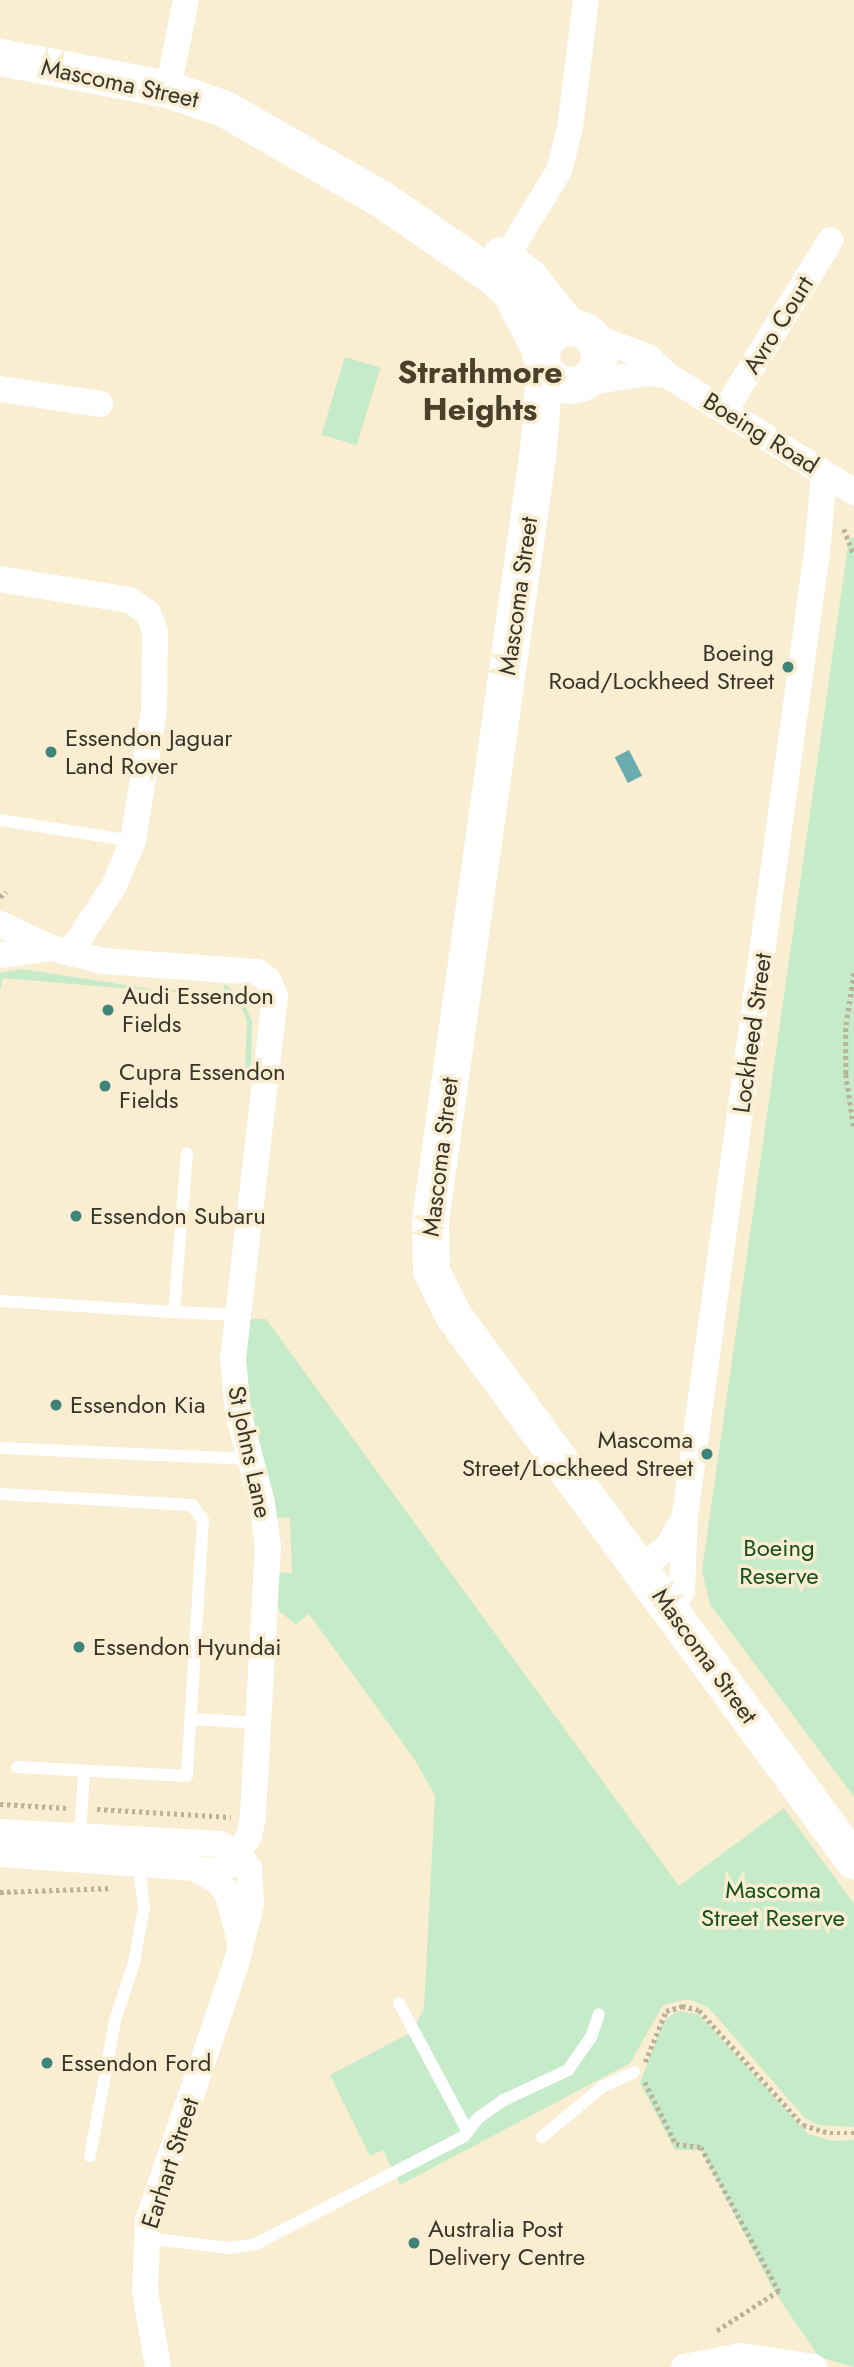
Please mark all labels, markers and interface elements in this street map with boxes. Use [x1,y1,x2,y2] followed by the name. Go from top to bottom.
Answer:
[39,52,201,114] street label: Mascoma Street
[737,271,819,379] street label: Avro Court
[397,354,563,429] district label: Strathmore Heights
[698,386,824,480] street label: Boeing Road
[493,515,543,677] street label: Mascoma Street
[548,639,774,695] place label: Boeing Road/Lockheed Street
[780,659,796,675] marker: Boeing Road/Lockheed Street
[65,724,232,780] place label: Essendon Jaguar Land Rover
[43,744,59,760] marker: Essendon Jaguar Land Rover
[727,951,777,1115] street label: Lockheed Street
[122,982,274,1038] place label: Audi Essendon Fields
[100,1002,116,1018] marker: Audi Essendon Fields
[119,1058,286,1114] place label: Cupra Essendon Fields
[416,1076,464,1238] street label: Mascoma Street
[97,1078,113,1094] marker: Cupra Essendon Fields
[90,1202,266,1230] place label: Essendon Subaru
[68,1208,84,1224] marker: Essendon Subaru
[222,1383,278,1521] street label: St Johns Lane
[70,1391,205,1419] place label: Essendon Kia
[48,1397,64,1413] marker: Essendon Kia
[462,1426,693,1482] place label: Mascoma Street/Lockheed Street
[699,1446,715,1462] marker: Mascoma Street/Lockheed Street
[739,1534,819,1590] park label: Boeing Reserve
[646,1583,764,1729] street label: Mascoma Street
[93,1633,281,1661] place label: Essendon Hyundai
[71,1639,87,1655] marker: Essendon Hyundai
[701,1876,845,1932] park label: Mascoma Street Reserve
[61,2049,211,2077] place label: Essendon Ford
[39,2055,55,2071] marker: Essendon Ford
[135,2094,205,2232] street label: Earhart Street
[428,2215,585,2271] place label: Australia Post Delivery Centre
[406,2235,422,2251] marker: Australia Post Delivery Centre

